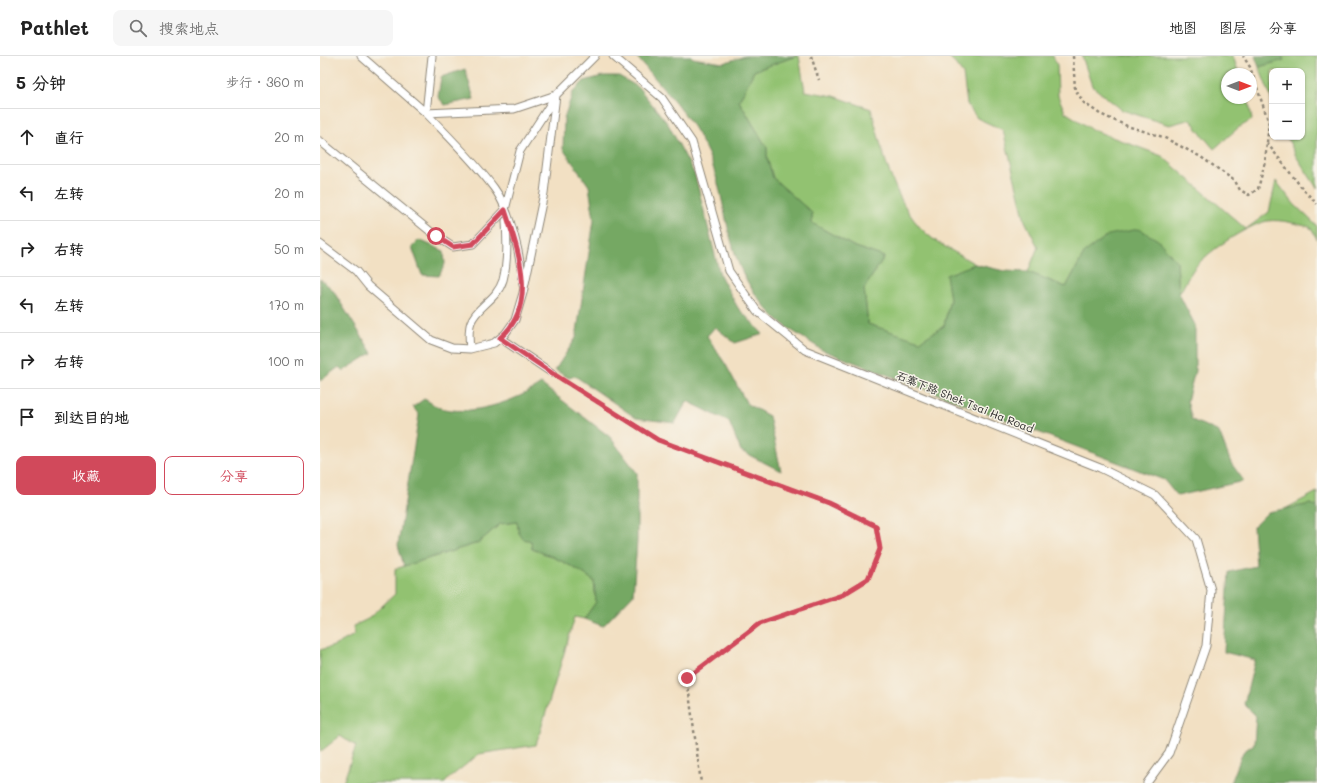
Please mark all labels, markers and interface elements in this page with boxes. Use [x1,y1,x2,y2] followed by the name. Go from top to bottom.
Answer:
[113,10,393,46] search box
[20,15,89,40] text: Pathlet
[127,17,149,39] icon: search
[159,18,219,38] text: 搜索地点
[1169,18,1197,37] text: 地图
[1219,18,1247,37] text: 图层
[1269,18,1297,37] text: 分享
[1221,68,1257,104] north arrow
[1269,68,1305,140] map controls
[1269,68,1305,104] button: +
[16,71,66,93] text: 5 分钟
[226,73,304,90] text: 步行 · 360 m
[1269,104,1305,140] button: −
[16,126,38,148] icon: ahead
[54,127,84,147] text: 直行
[274,128,304,145] text: 20 m
[16,182,38,204] icon: left
[54,183,84,203] text: 左转
[274,184,304,201] text: 20 m
[427,227,445,245] route start
[16,238,38,260] icon: right
[54,239,84,259] text: 右转
[274,240,304,257] text: 50 m
[16,294,38,316] icon: left
[54,295,84,315] text: 左转
[268,296,304,313] text: 170 m
[16,350,38,372] icon: right
[54,351,84,371] text: 右转
[268,352,304,369] text: 100 m
[894,367,1036,436] street label: 石寨下路 Shek Tsai Ha Road
[16,406,38,428] icon: arrive
[54,407,129,427] text: 到达目的地
[16,456,156,495] button: 收藏
[164,456,304,495] button: 分享
[678,669,696,687] route end

